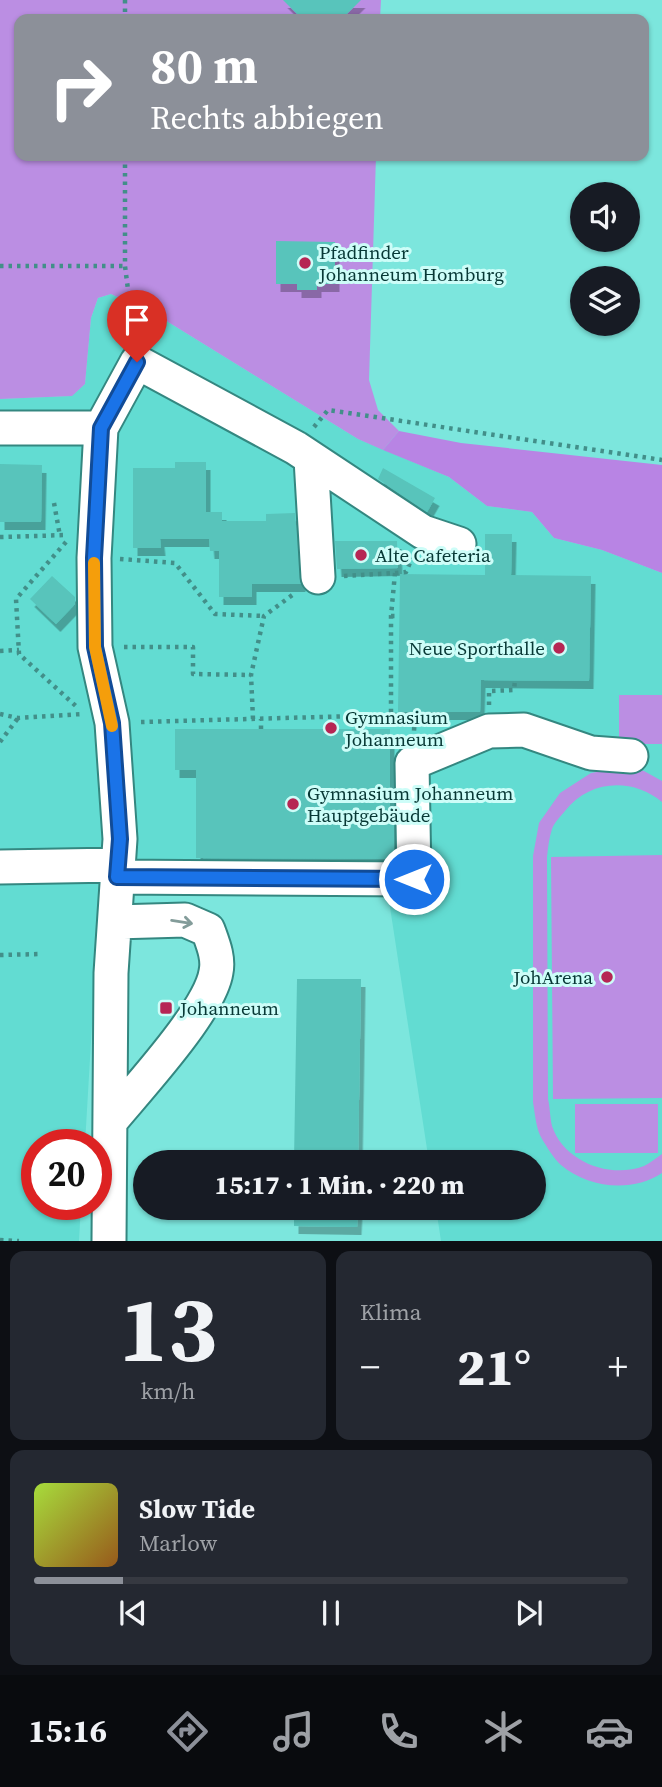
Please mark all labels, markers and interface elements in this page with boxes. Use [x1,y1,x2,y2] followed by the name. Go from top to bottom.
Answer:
[150,32,258,99] text: 80 m
[35,42,126,133] icon: right
[150,96,384,140] text: Rechts abbiegen
[570,182,640,336] map controls
[570,182,640,252] button: sound
[318,239,504,287] place label: Pfadfinder Johanneum Homburg
[297,255,313,271] marker: Pfadfinder Johanneum Homburg
[570,266,640,336] button: layers
[107,290,167,362] pin
[118,301,156,339] icon: arrive
[375,542,491,568] place label: Alte Cafeteria
[353,547,369,563] marker: Alte Cafeteria
[409,635,545,661] place label: Neue Sporthalle
[551,640,567,656] marker: Neue Sporthalle
[344,704,448,752] place label: Gymnasium Johanneum
[323,720,339,736] marker: Gymnasium Johanneum
[307,780,513,828] place label: Gymnasium Johanneum Hauptgebäude
[285,796,301,812] marker: Gymnasium Johanneum Hauptgebäude
[377,842,451,916] position arrow
[171,916,193,929] one-way arrow
[512,964,593,990] place label: JohArena
[599,969,615,985] marker: JohArena
[179,995,279,1021] place label: Johanneum
[158,1000,174,1016] marker: Johanneum
[21,1129,112,1220] speed limit sign: 20
[215,1167,464,1203] text: 15:17 · 1 Min. · 220 m
[119,1267,217,1391] text: 13
[360,1296,421,1328] text: Klima
[457,1331,531,1402] text: 21°
[360,1341,380,1393] text: −
[608,1341,628,1393] text: +
[141,1375,195,1407] text: km/h
[139,1491,255,1527] text: Slow Tide
[139,1527,217,1559] text: Marlow
[114,1594,152,1632] icon: previous
[312,1594,350,1632] icon: pause
[510,1594,548,1632] icon: next
[163,1707,212,1756] icon: directions
[269,1707,318,1756] icon: music
[374,1707,423,1756] icon: phone
[479,1707,528,1756] icon: climate
[585,1707,634,1756] icon: car
[28,1709,107,1753] text: 15:16

